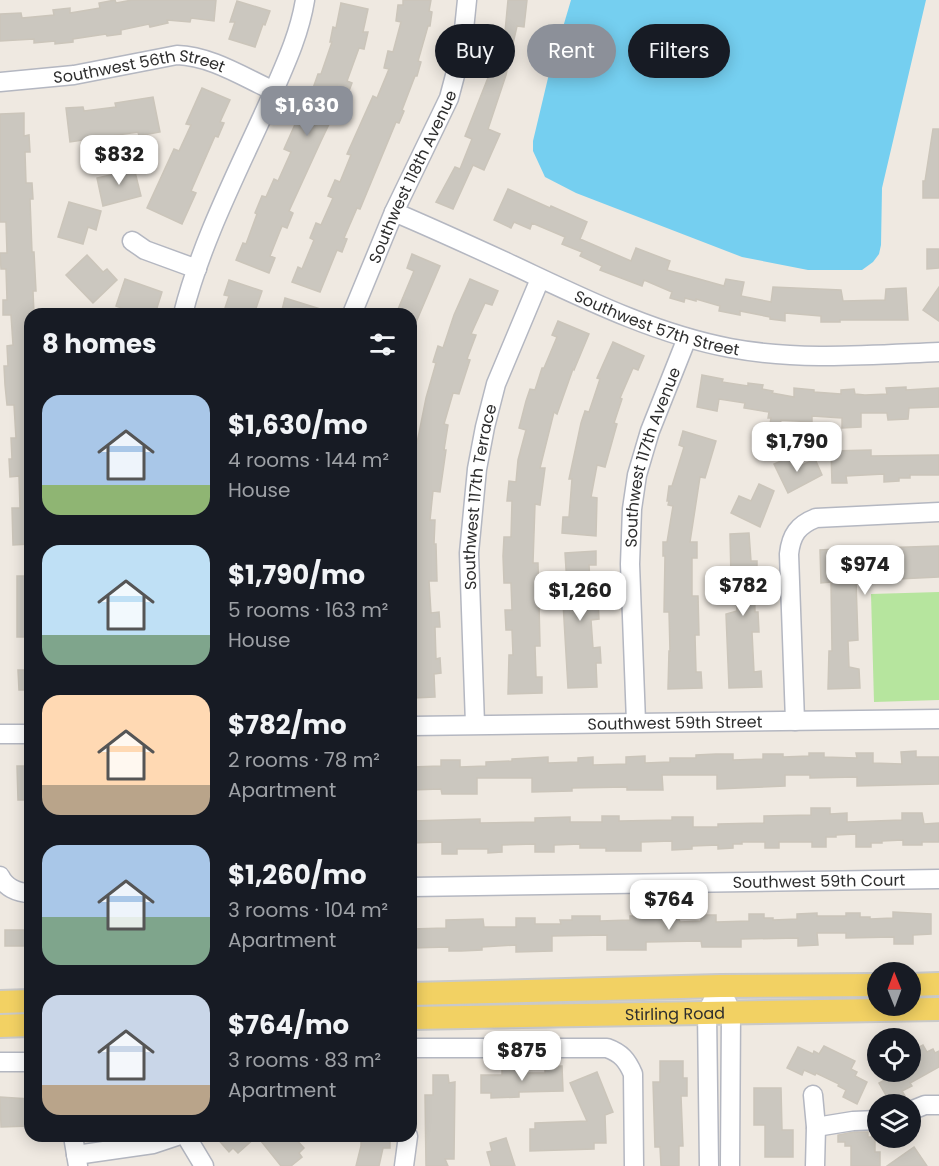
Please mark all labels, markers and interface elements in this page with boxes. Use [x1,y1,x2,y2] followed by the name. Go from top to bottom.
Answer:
[435,24,515,78] chip: Buy
[527,24,616,78] chip: Rent
[628,24,730,78] chip: Filters
[52,44,229,89] street label: Southwest 56th Street
[258,86,356,137] pin: $1,630
[363,88,462,267] street label: Southwest 118th Avenue
[275,91,339,119] text: $1,630
[83,135,155,186] pin: $832
[94,140,144,168] text: $832
[570,284,741,362] street label: Southwest 57th Street
[42,326,157,362] text: 8 homes
[366,328,399,361] icon: filters
[620,364,686,548] street label: Southwest 117th Avenue
[458,401,503,590] street label: Southwest 117th Terrace
[228,407,367,443] text: $1,630/mo
[90,419,162,491] icon: home
[748,422,846,473] pin: $1,790
[766,427,828,455] text: $1,790
[228,446,389,474] text: 4 rooms · 144 m²
[228,476,290,504] text: House
[829,545,901,596] pin: $974
[840,550,890,578] text: $974
[228,557,365,593] text: $1,790/mo
[707,566,779,617] pin: $782
[90,569,162,641] icon: home
[531,571,629,622] pin: $1,260
[719,571,767,599] text: $782
[548,576,612,604] text: $1,260
[228,596,388,624] text: 5 rooms · 163 m²
[228,626,290,654] text: House
[228,707,347,743] text: $782/mo
[587,710,763,736] street label: Southwest 59th Street
[90,719,162,791] icon: home
[228,746,380,774] text: 2 rooms · 78 m²
[228,776,336,804] text: Apartment
[228,857,367,893] text: $1,260/mo
[90,869,162,941] icon: home
[732,869,906,894] street label: Southwest 59th Court
[633,880,705,931] pin: $764
[644,885,694,913] text: $764
[228,896,388,924] text: 3 rooms · 104 m²
[228,926,336,954] text: Apartment
[867,962,921,1016] north arrow
[867,962,921,1148] map controls
[625,1002,725,1026] street label: Stirling Road
[228,1007,349,1043] text: $764/mo
[90,1019,162,1091] icon: home
[867,1028,921,1082] button: locate
[486,1031,558,1082] pin: $875
[497,1036,547,1064] text: $875
[228,1046,381,1074] text: 3 rooms · 83 m²
[228,1076,336,1104] text: Apartment
[867,1094,921,1148] button: layers

